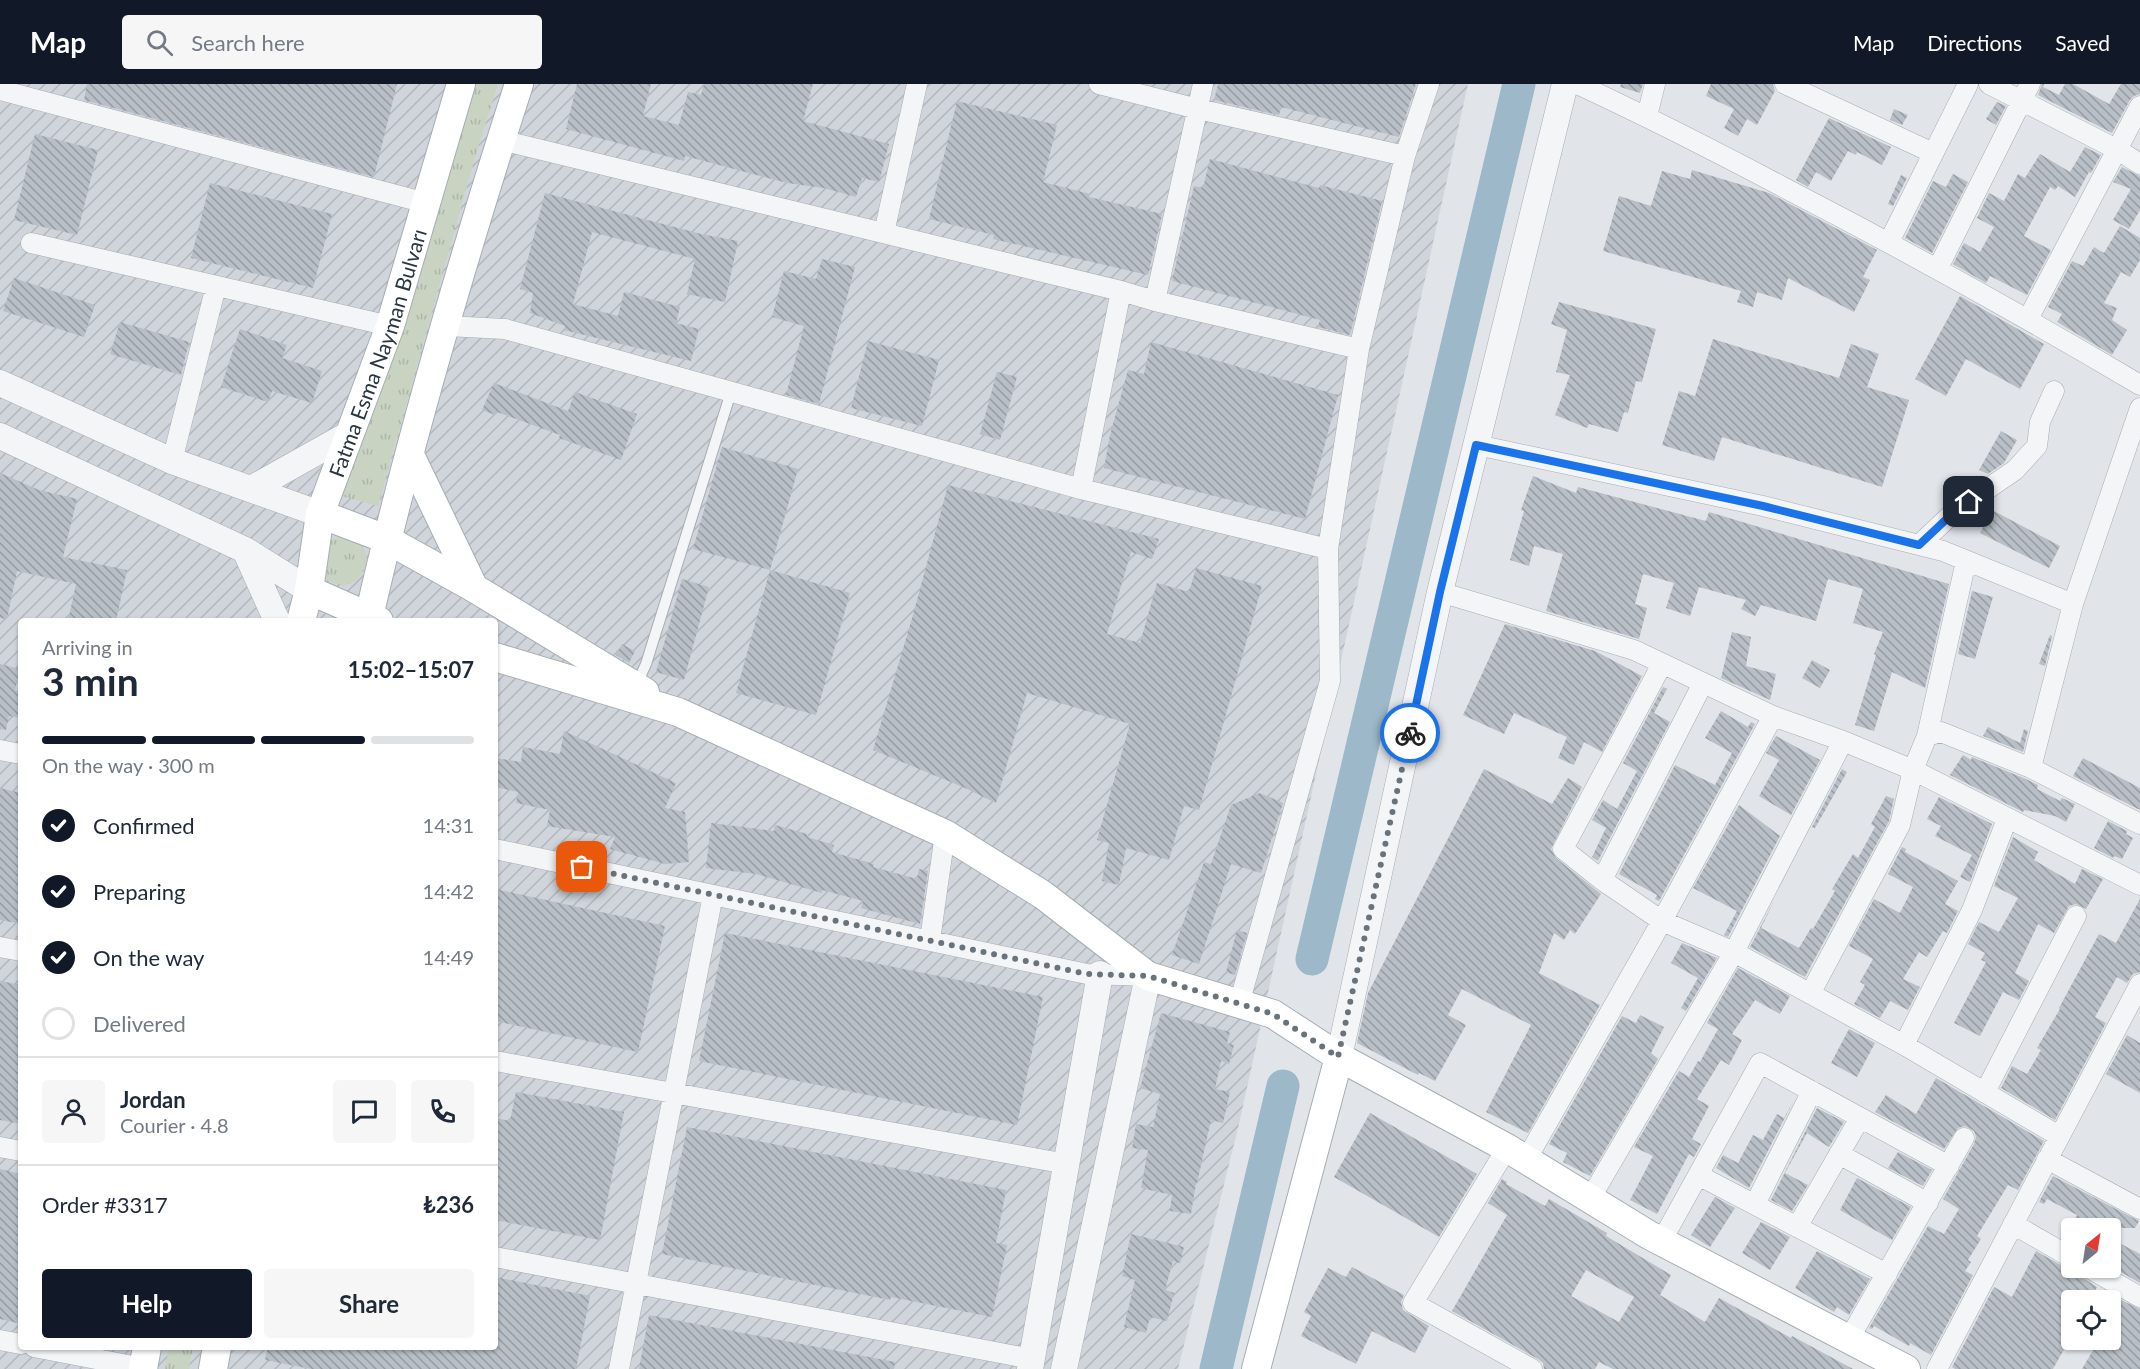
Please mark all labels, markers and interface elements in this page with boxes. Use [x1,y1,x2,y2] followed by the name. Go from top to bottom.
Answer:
[122,15,542,69] search box
[30,25,86,59] text: Map
[143,26,176,59] icon: search
[191,29,305,56] text: Search here
[1853,30,1894,55] text: Map
[1927,30,2022,55] text: Directions
[2055,30,2110,55] text: Saved
[323,226,430,480] street label: Fatma Esma Nayman Bulvarı
[1943,476,1994,527] pin
[1952,485,1985,518] icon: home
[42,635,133,659] text: Arriving in
[348,656,474,683] text: 15:02–15:07
[42,658,139,704] text: 3 min
[1380,703,1440,763] courier
[1394,717,1427,750] icon: bike
[42,753,215,777] text: On the way · 300 m
[42,809,75,842] icon: check
[93,812,195,839] text: Confirmed
[423,813,474,837] text: 14:31
[556,841,607,892] pin
[565,850,598,883] icon: bag
[42,875,75,908] icon: check
[93,878,185,905] text: Preparing
[423,879,474,903] text: 14:42
[42,941,75,974] icon: check
[93,944,204,971] text: On the way
[423,945,474,969] text: 14:49
[93,1010,186,1037] text: Delivered
[42,1080,105,1143] button: person
[333,1080,396,1143] button: chat
[411,1080,474,1143] button: phone
[120,1086,186,1113] text: Jordan
[120,1113,229,1137] text: Courier · 4.8
[42,1191,168,1218] text: Order #3317
[423,1191,474,1218] text: ₺236
[2061,1218,2121,1278] north arrow
[2061,1218,2121,1350] map controls
[42,1269,252,1338] button: Help
[264,1269,474,1338] button: Share
[2061,1290,2121,1350] button: locate

